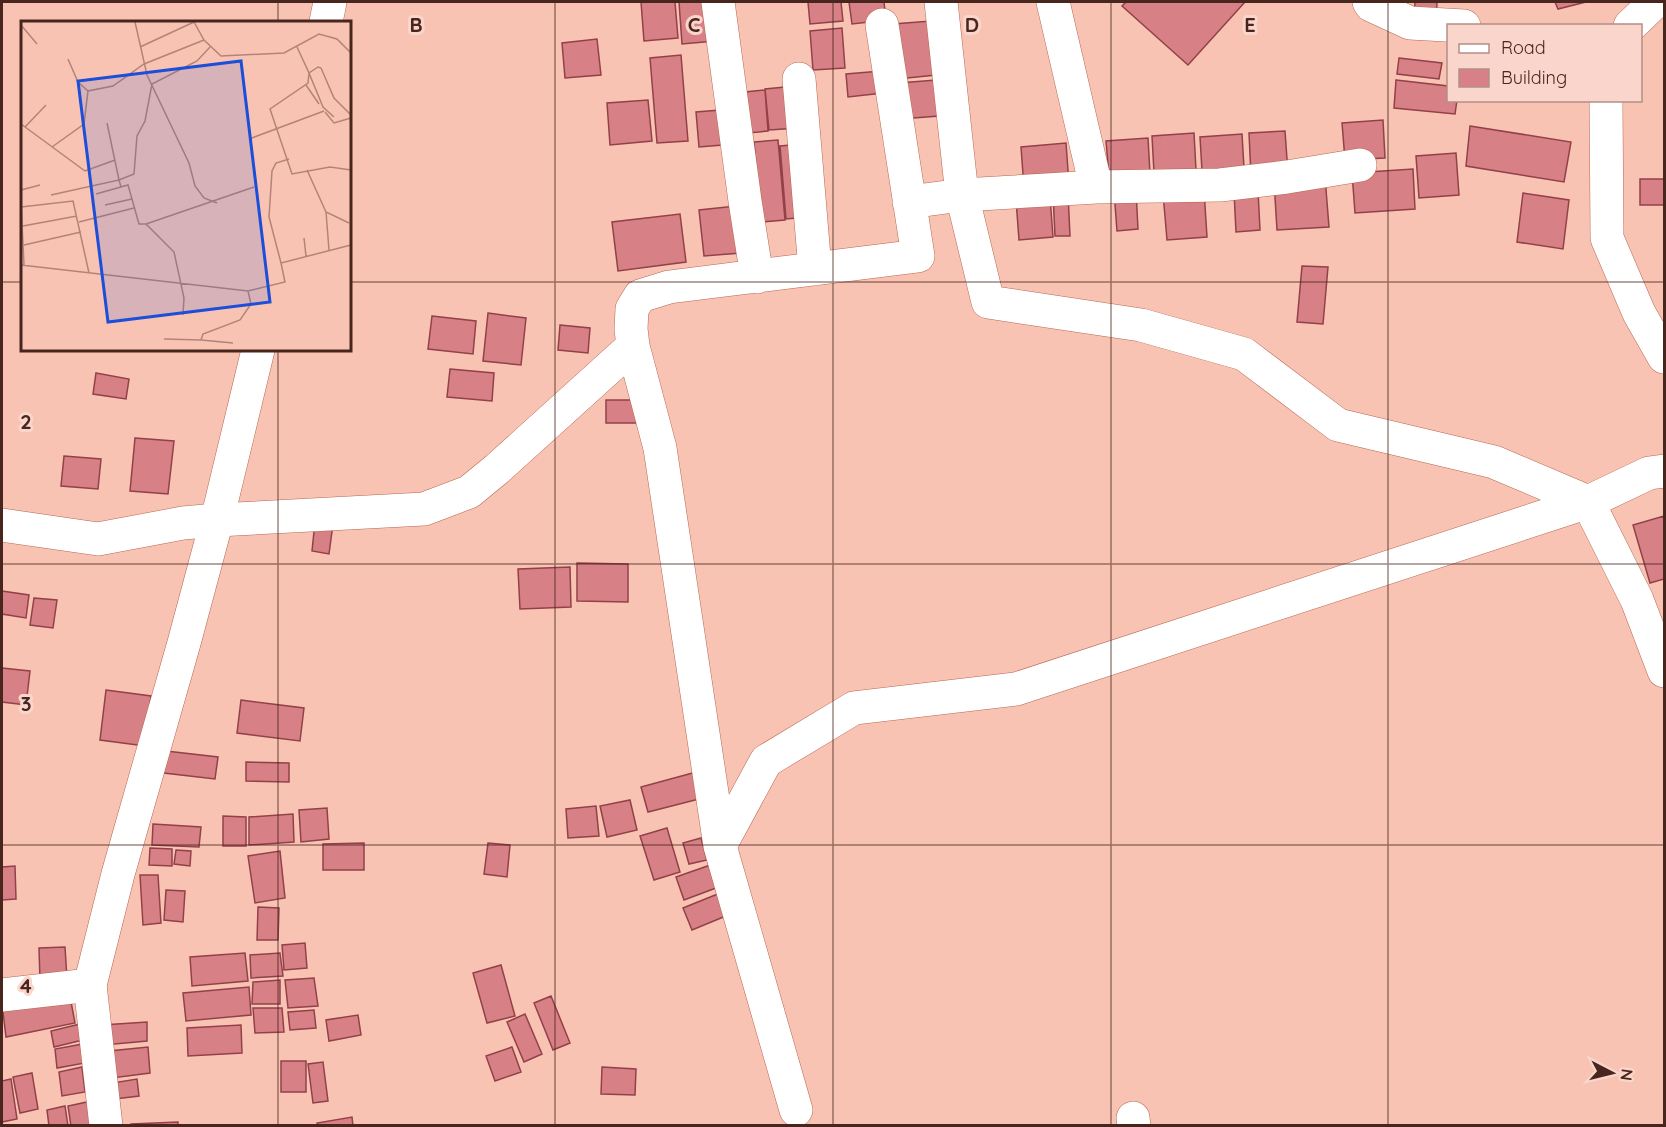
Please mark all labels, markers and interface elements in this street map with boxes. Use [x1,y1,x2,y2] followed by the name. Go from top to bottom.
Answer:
[409,12,423,37] text: B
[688,12,701,37] text: C
[965,12,979,37] text: D
[1244,12,1256,37] text: E
[21,21,351,351] inset map
[1447,24,1642,102] legend
[1501,36,1546,59] text: Road
[1501,66,1567,89] text: Building
[20,409,32,434] text: 2
[21,691,31,716] text: 3
[20,973,32,998] text: 4
[1582,1043,1642,1103] north arrow
[1616,1068,1638,1082] text: N

